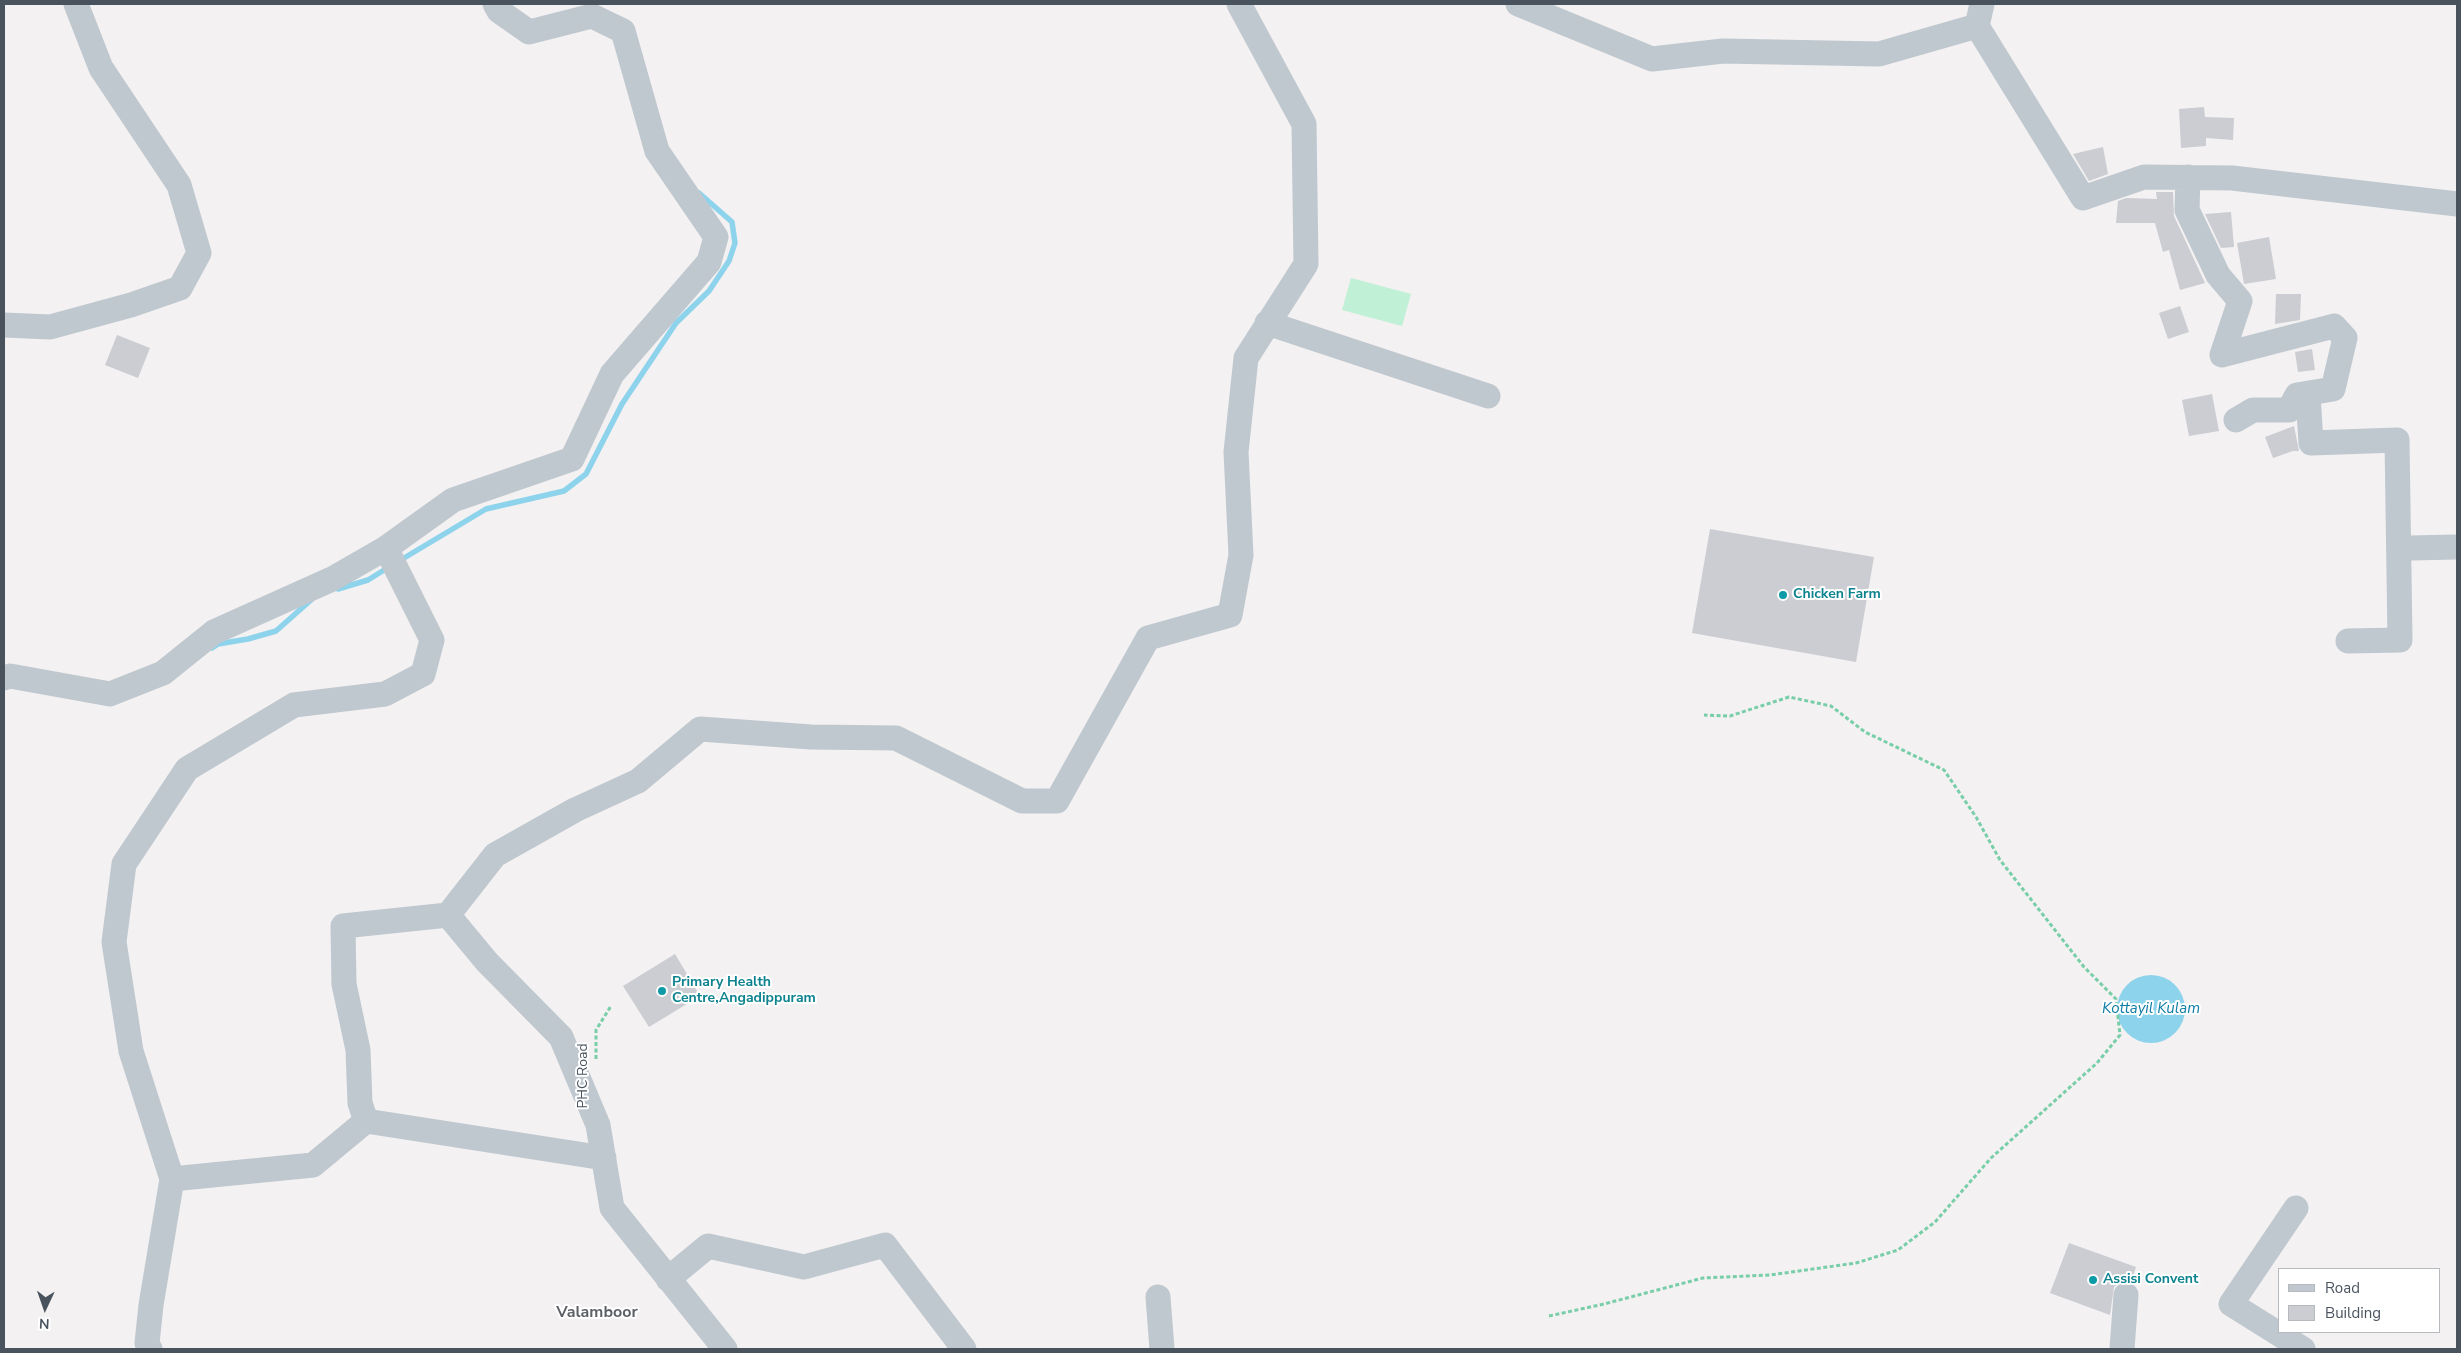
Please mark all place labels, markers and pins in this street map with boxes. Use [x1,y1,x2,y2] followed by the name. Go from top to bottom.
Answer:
[1793,587,1881,603] place label: Chicken Farm
[1777,589,1789,601] marker: Chicken Farm
[672,975,816,1008] place label: Primary Health Centre,Angadippuram
[656,985,668,997] marker: Primary Health Centre,Angadippuram
[2103,1272,2198,1288] place label: Assisi Convent
[2087,1274,2099,1286] marker: Assisi Convent

